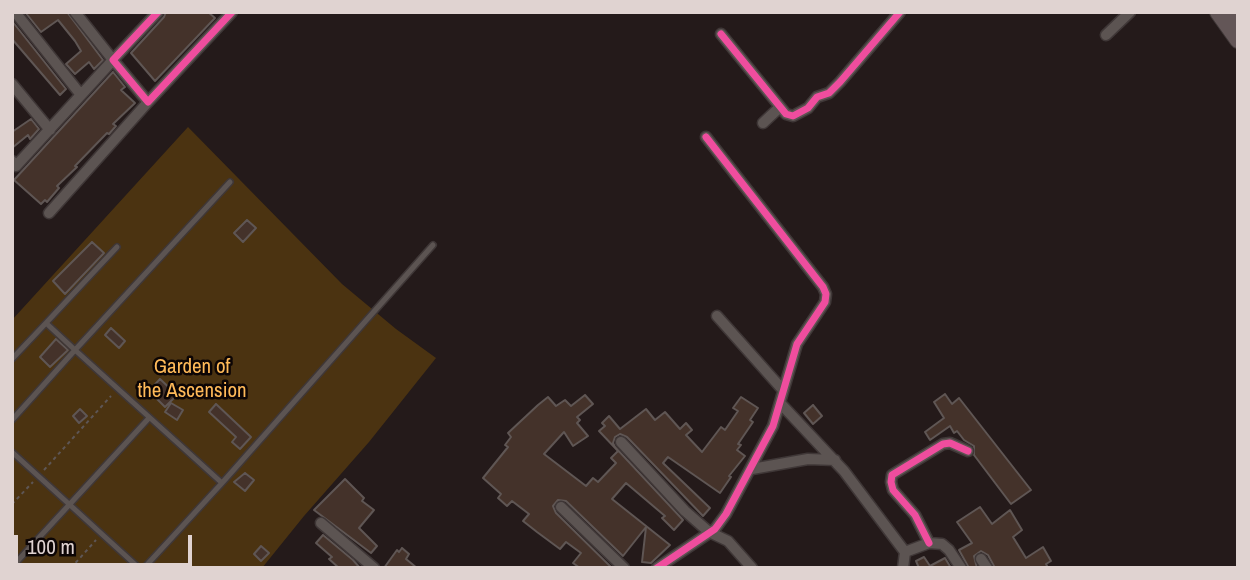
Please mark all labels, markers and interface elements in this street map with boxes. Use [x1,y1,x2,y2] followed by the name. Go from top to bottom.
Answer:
[137,354,247,404] park label: Garden of the Ascension
[18,520,196,564] scale bar
[27,532,75,561] text: 100 m

